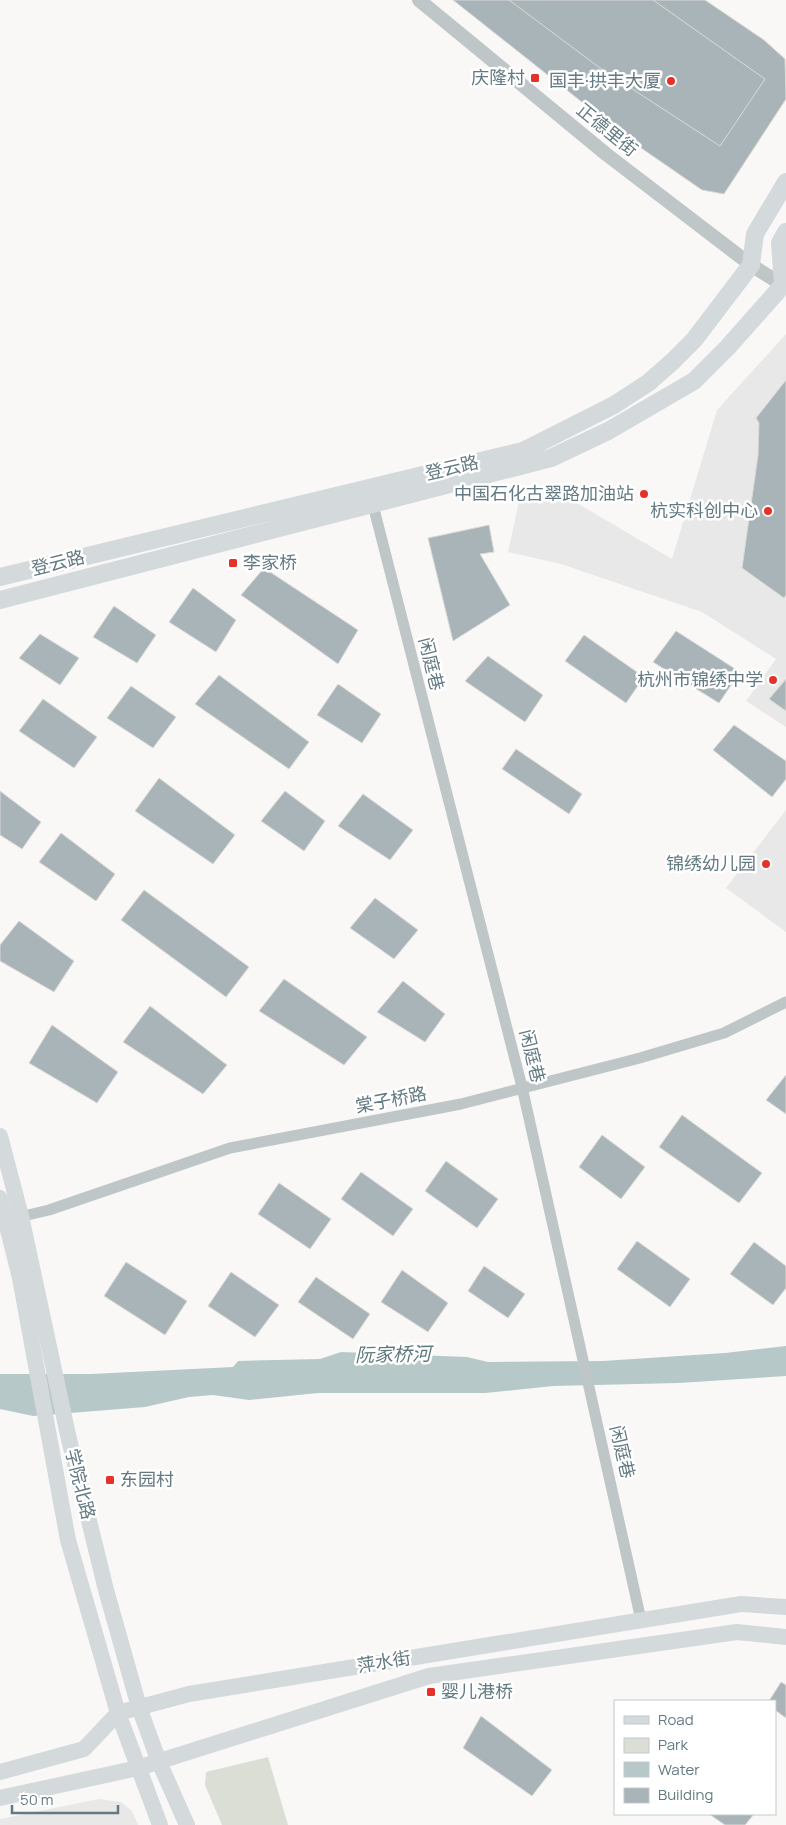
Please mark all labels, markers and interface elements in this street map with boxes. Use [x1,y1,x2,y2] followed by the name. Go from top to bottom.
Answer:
[471,65,525,89] place label: 庆隆村
[549,68,661,92] place label: 国丰·拱丰大厦
[529,72,541,84] marker: 庆隆村
[665,75,677,87] marker: 国丰·拱丰大厦
[572,97,643,161] street label: 正德里街
[423,449,481,485] street label: 登云路
[454,481,634,505] place label: 中国石化古翠路加油站
[638,488,650,500] marker: 中国石化古翠路加油站
[650,498,758,522] place label: 杭实科创中心
[762,505,774,517] marker: 杭实科创中心
[29,544,87,580] street label: 登云路
[243,550,297,574] place label: 李家桥
[227,557,239,569] marker: 李家桥
[414,635,450,693] street label: 闲庭巷
[637,667,763,691] place label: 杭州市锦绣中学
[767,674,779,686] marker: 杭州市锦绣中学
[666,851,756,875] place label: 锦绣幼儿园
[760,858,772,870] marker: 锦绣幼儿园
[515,1027,551,1085] street label: 闲庭巷
[353,1080,428,1118] street label: 棠子桥路
[355,1340,435,1368] water label: 阮家桥河
[605,1423,641,1481] street label: 闲庭巷
[61,1446,101,1522] street label: 学院北路
[120,1467,174,1491] place label: 东园村
[104,1474,116,1486] marker: 东园村
[355,1645,412,1677] street label: 萍水街
[441,1679,513,1703] place label: 婴儿港桥
[425,1686,437,1698] marker: 婴儿港桥
[614,1700,776,1815] legend
[658,1709,694,1730] text: Road
[658,1734,688,1755] text: Park
[658,1759,700,1780] text: Water
[12,1782,119,1814] scale bar
[658,1784,713,1805] text: Building
[20,1789,54,1810] text: 50 m

